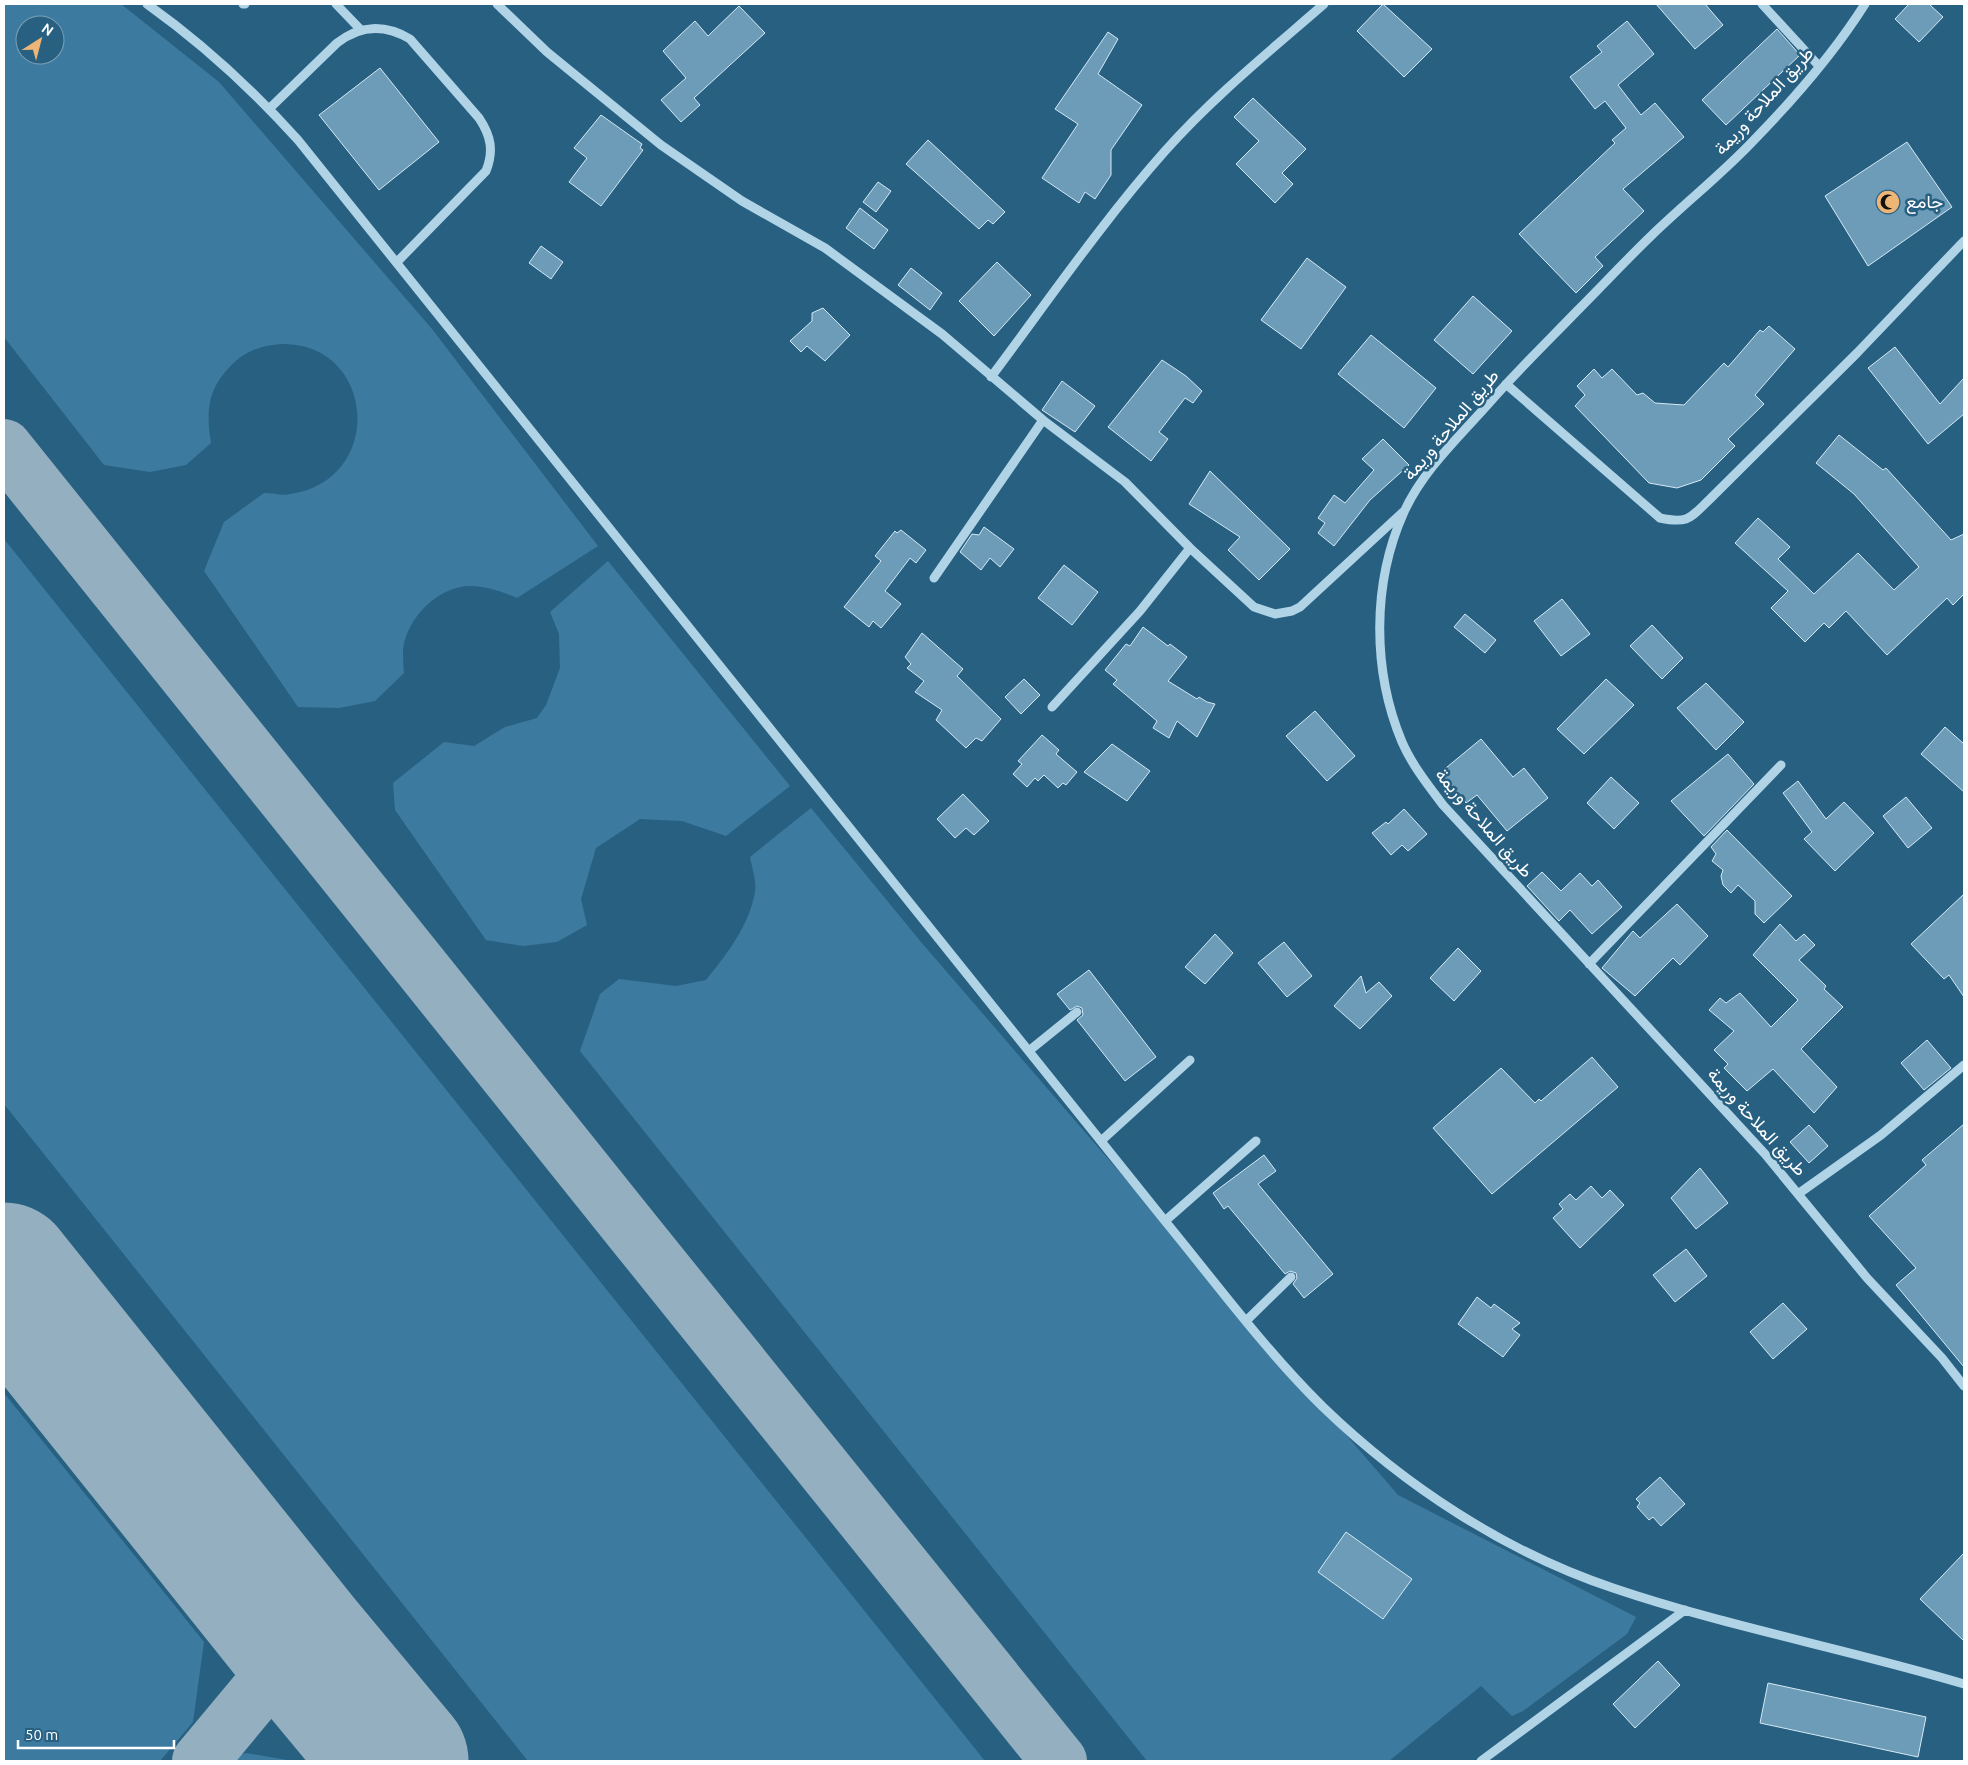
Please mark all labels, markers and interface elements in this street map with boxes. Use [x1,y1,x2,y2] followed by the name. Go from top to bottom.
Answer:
[15,15,65,65] north arrow
[39,20,57,39] text: N
[1710,42,1818,160] street label: طريق الملاحة وريمة
[1875,189,1901,215] mosque icon: جامع
[1906,191,1943,214] place label: جامع
[1398,365,1504,485] street label: طريق الملاحة وريمة
[1431,764,1537,882] street label: طريق الملاحة وريمة
[1703,1063,1811,1181] street label: طريق الملاحة وريمة
[18,1718,174,1750] scale bar
[25,1726,58,1743] text: 50 m

